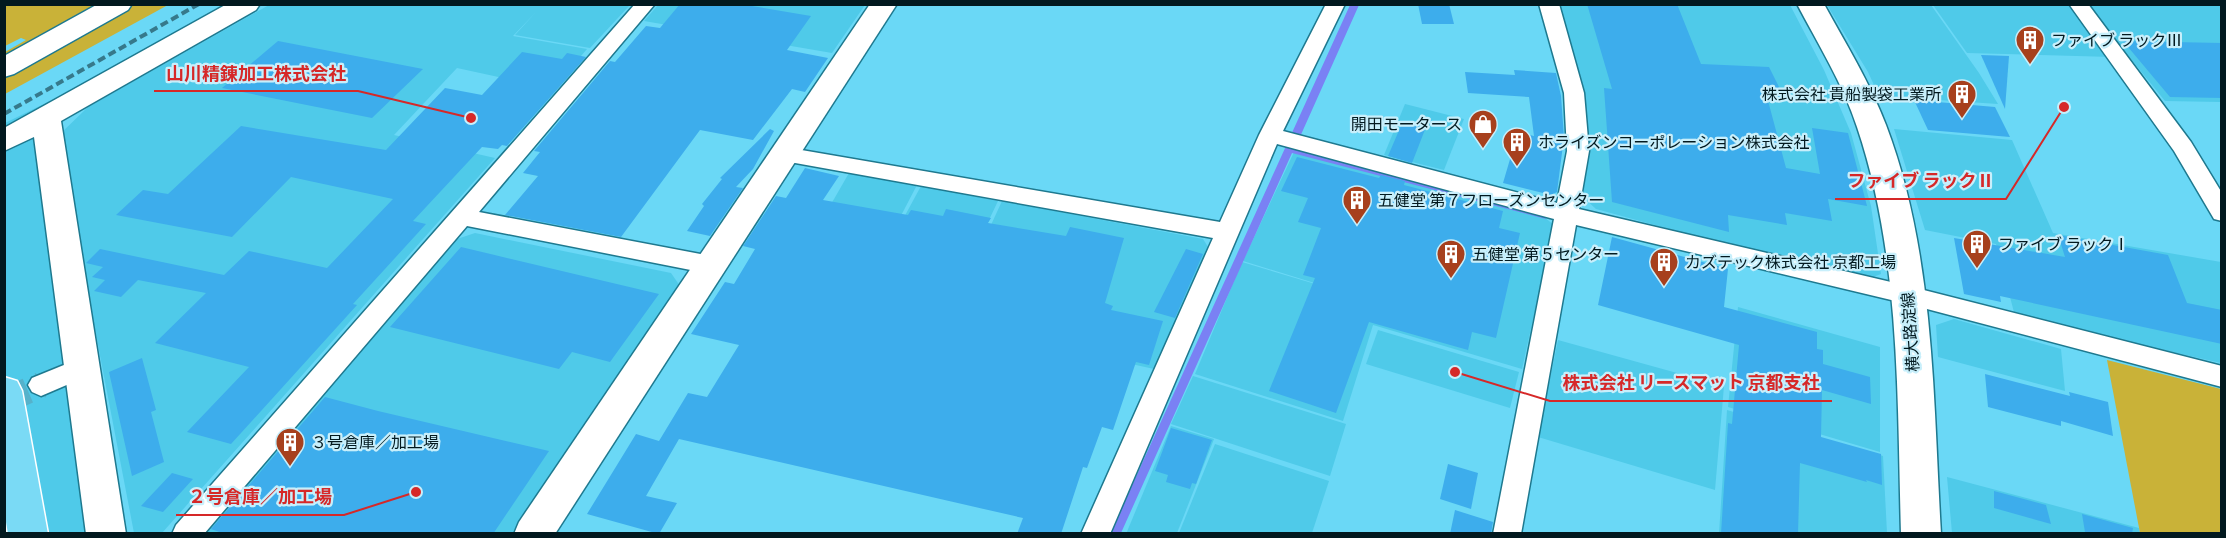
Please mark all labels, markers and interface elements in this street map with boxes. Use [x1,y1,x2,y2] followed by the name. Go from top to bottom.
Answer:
[2014,24,2046,66] building icon: ファイブ ラックⅢ
[2051,31,2182,50] place label: ファイブ ラックⅢ
[154,55,358,91] callout: 山川精錬加工株式会社
[166,63,346,85] text: 山川精錬加工株式会社
[1946,78,1978,120] building icon: 株式会社 貴船製袋工業所
[1762,85,1941,104] place label: 株式会社 貴船製袋工業所
[1467,108,1499,150] shop icon: 開田モータース
[1351,115,1462,134] place label: 開田モータース
[1501,126,1533,168] building icon: ホライズンコーポレーション株式会社
[1538,133,1809,152] place label: ホライズンコーポレーション株式会社
[1835,163,2006,199] callout: ファイブ ラックⅡ
[1847,170,1995,192] text: ファイブ ラックⅡ
[1341,184,1373,226] building icon: 五健堂 第７フローズンセンター
[1378,191,1604,210] place label: 五健堂 第７フローズンセンター
[1961,228,1993,270] building icon: ファイブ ラックⅠ
[1998,235,2129,254] place label: ファイブ ラックⅠ
[1435,238,1467,280] building icon: 五健堂 第５センター
[1472,245,1619,264] place label: 五健堂 第５センター
[1648,246,1680,288] building icon: カズテック株式会社 京都工場
[1685,253,1896,272] place label: カズテック株式会社 京都工場
[1898,291,1923,373] street label: 横大路淀線
[1550,365,1832,401] callout: 株式会社 リースマット 京都支社
[1562,372,1820,394] text: 株式会社 リースマット 京都支社
[274,426,306,468] building icon: ３号倉庫／加工場
[311,433,439,452] place label: ３号倉庫／加工場
[176,479,344,515] callout: ２号倉庫／加工場
[188,486,332,508] text: ２号倉庫／加工場

